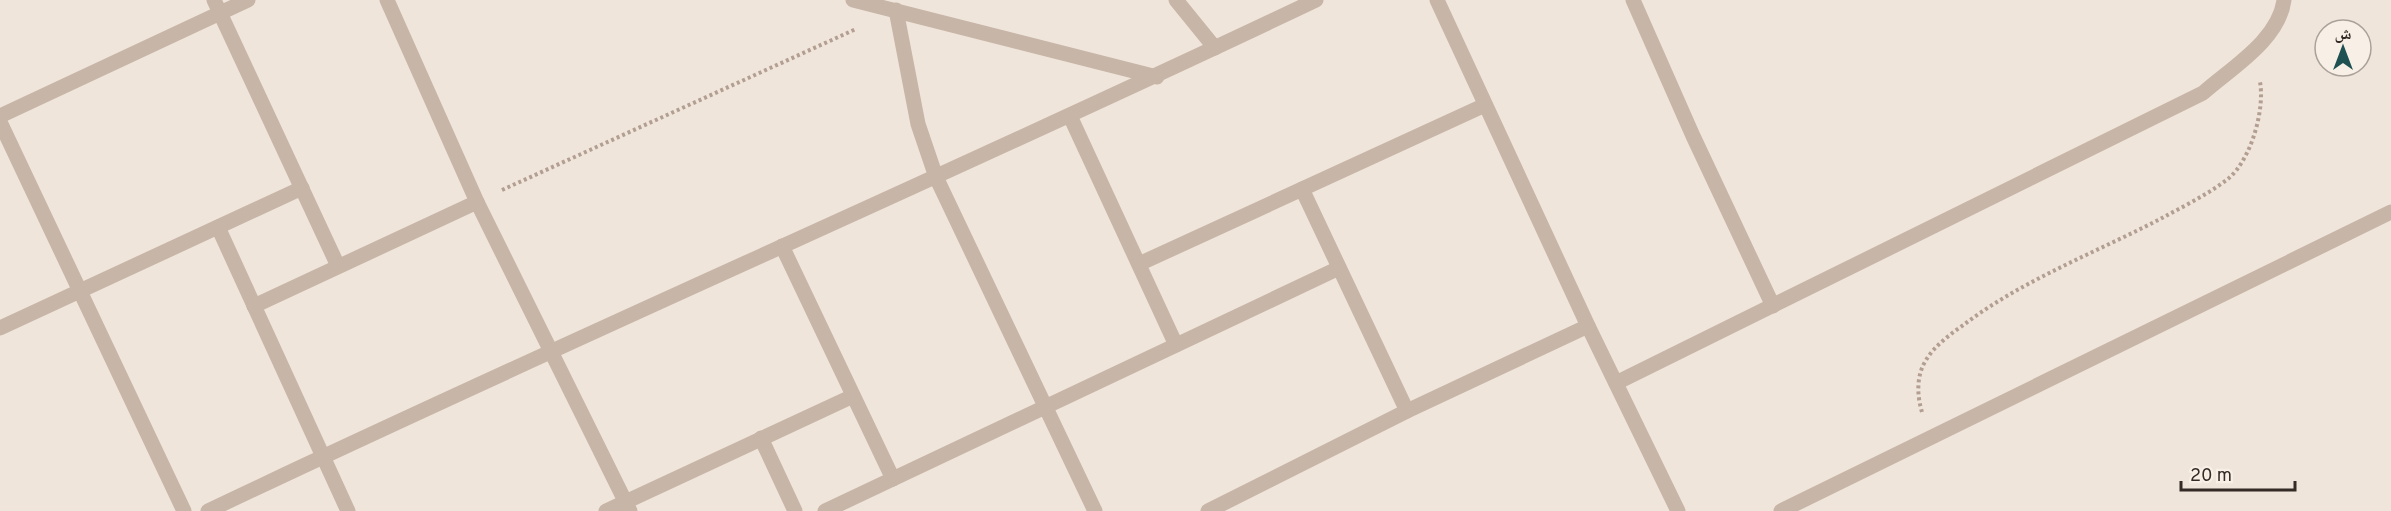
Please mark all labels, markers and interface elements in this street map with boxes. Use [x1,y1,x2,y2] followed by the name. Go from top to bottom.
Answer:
[2313,18,2373,78] north arrow
[2335,25,2352,45] text: ش
[2181,454,2295,492] scale bar
[2190,465,2232,488] text: 20 m

